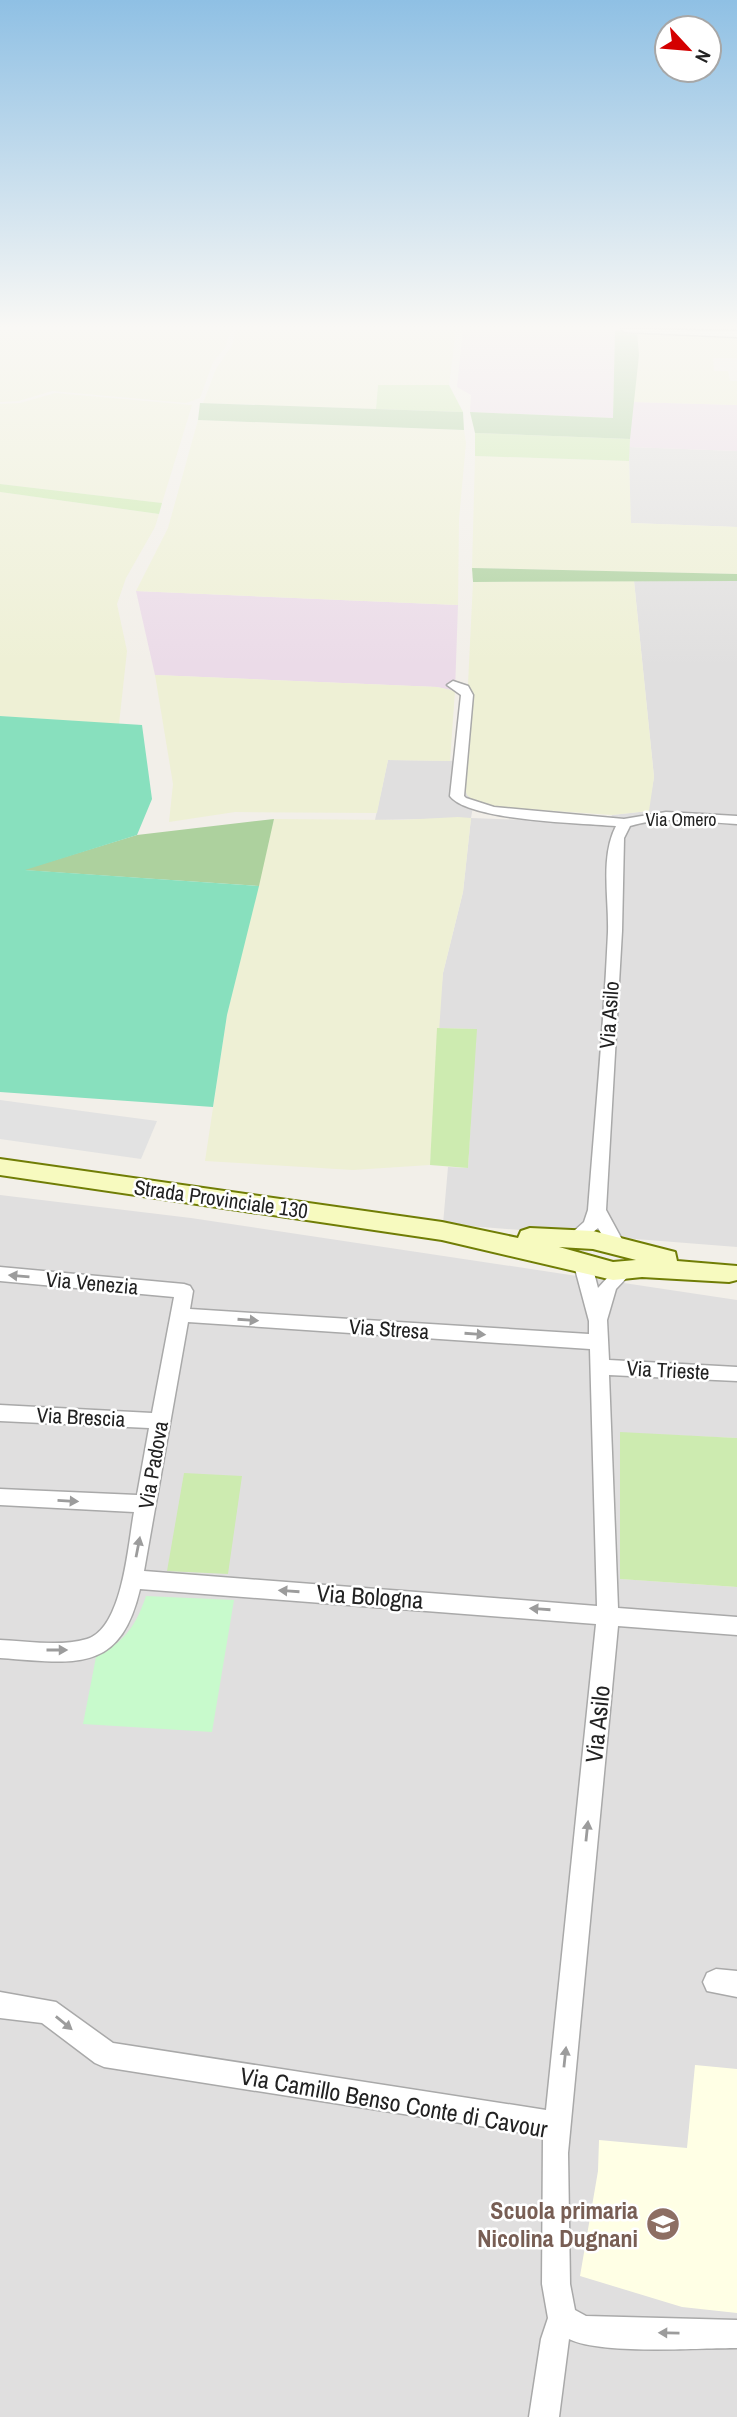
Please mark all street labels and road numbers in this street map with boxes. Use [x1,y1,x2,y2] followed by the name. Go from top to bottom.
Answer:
[645,807,717,832] street label: Via Omero
[592,980,626,1050] street label: Via Asilo
[132,1172,310,1226] street label: Strada Provinciale 130
[45,1265,140,1302] street label: Via Venezia
[348,1312,430,1346] street label: Via Stresa
[626,1353,710,1387] street label: Via Trieste
[36,1400,126,1434] street label: Via Brescia
[131,1418,175,1511] street label: Via Padova
[316,1576,424,1616] street label: Via Bologna
[577,1684,617,1764] street label: Via Asilo
[238,2059,551,2145] street label: Via Camillo Benso Conte di Cavour

